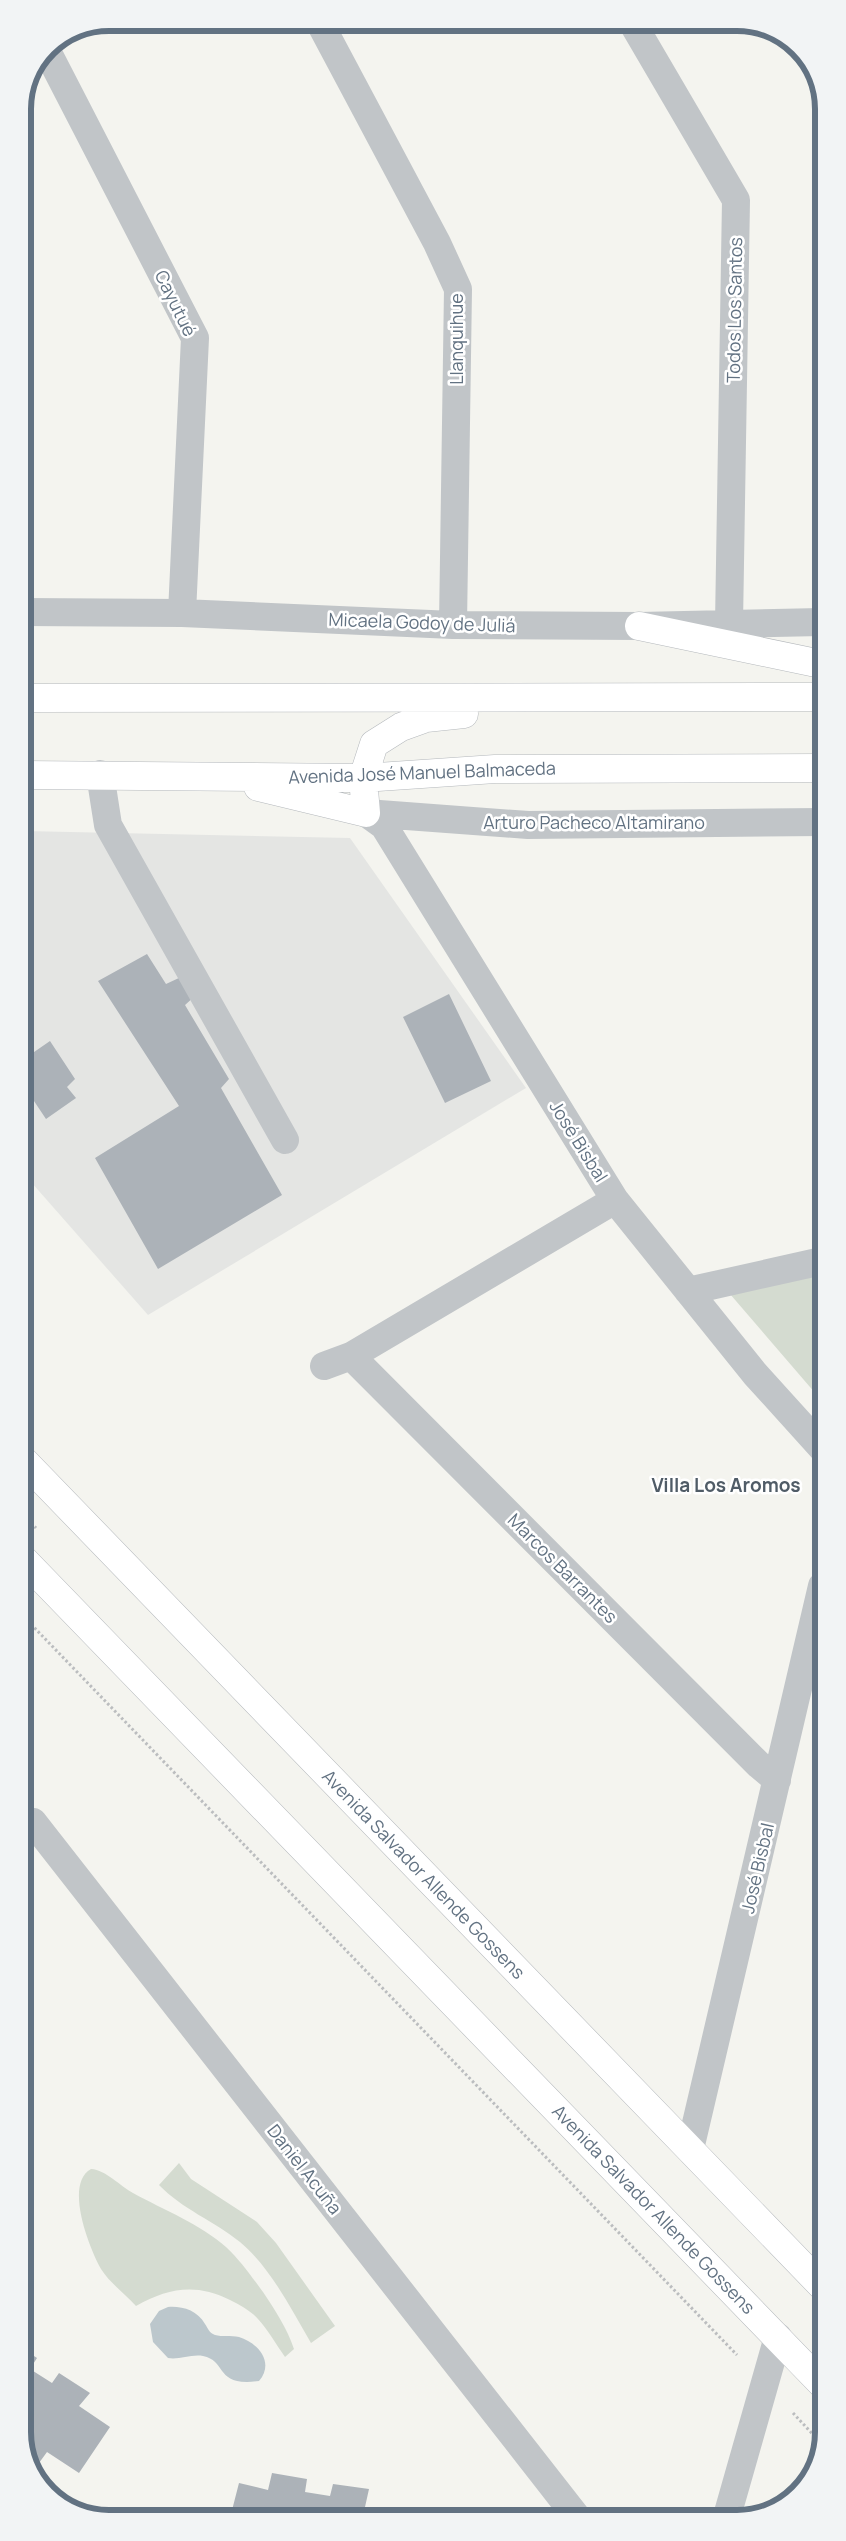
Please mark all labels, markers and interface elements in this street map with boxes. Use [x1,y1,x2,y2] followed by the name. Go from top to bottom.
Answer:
[721,237,747,383] street label: Todos Los Santos
[150,266,202,340] street label: Cayutué
[444,293,468,385] street label: Llanquihue
[328,607,516,637] street label: Micaela Godoy de Juliá
[288,755,556,789] street label: Avenida José Manuel Balmaceda
[483,810,705,834] street label: Arturo Pacheco Altamirano
[544,1096,614,1186] street label: José Bisbal
[652,1472,800,1498] district label: Villa Los Aromos
[503,1508,623,1628] street label: Marcos Barrantes
[317,1764,531,1984] street label: Avenida Salvador Allende Gossens
[735,1820,779,1916] street label: José Bisbal
[547,2099,761,2319] street label: Avenida Salvador Allende Gossens
[262,2119,348,2219] street label: Daniel Acuña

